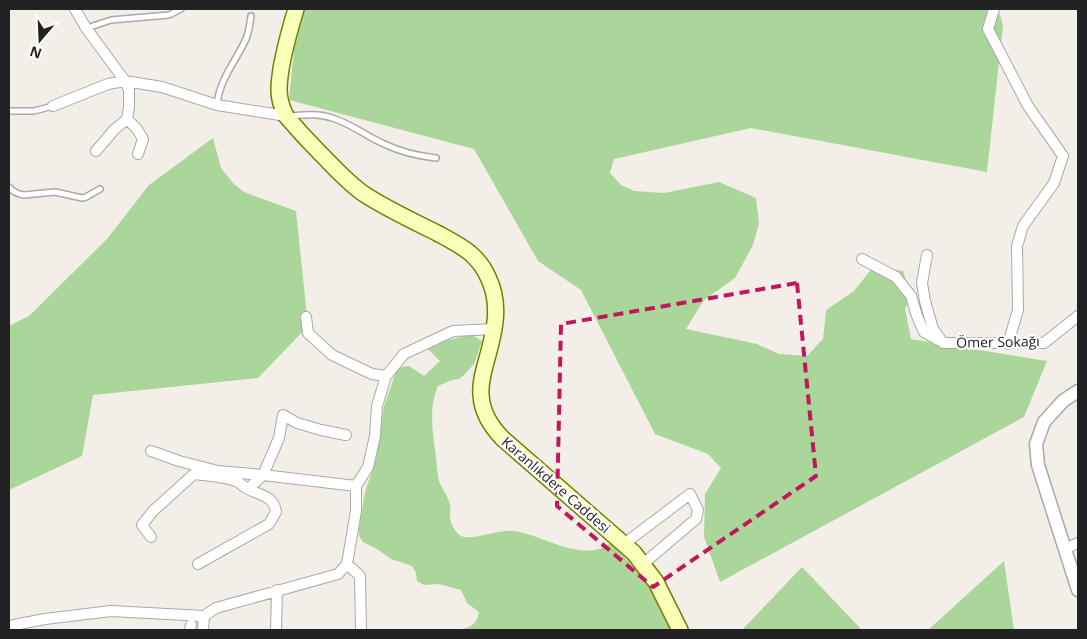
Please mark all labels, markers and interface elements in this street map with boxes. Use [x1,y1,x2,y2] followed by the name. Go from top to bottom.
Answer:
[15,15,65,65] north arrow
[27,42,44,64] text: N
[956,331,1040,352] street label: Ömer Sokağı
[498,432,615,537] street label: Karanlıkdere Caddesi

